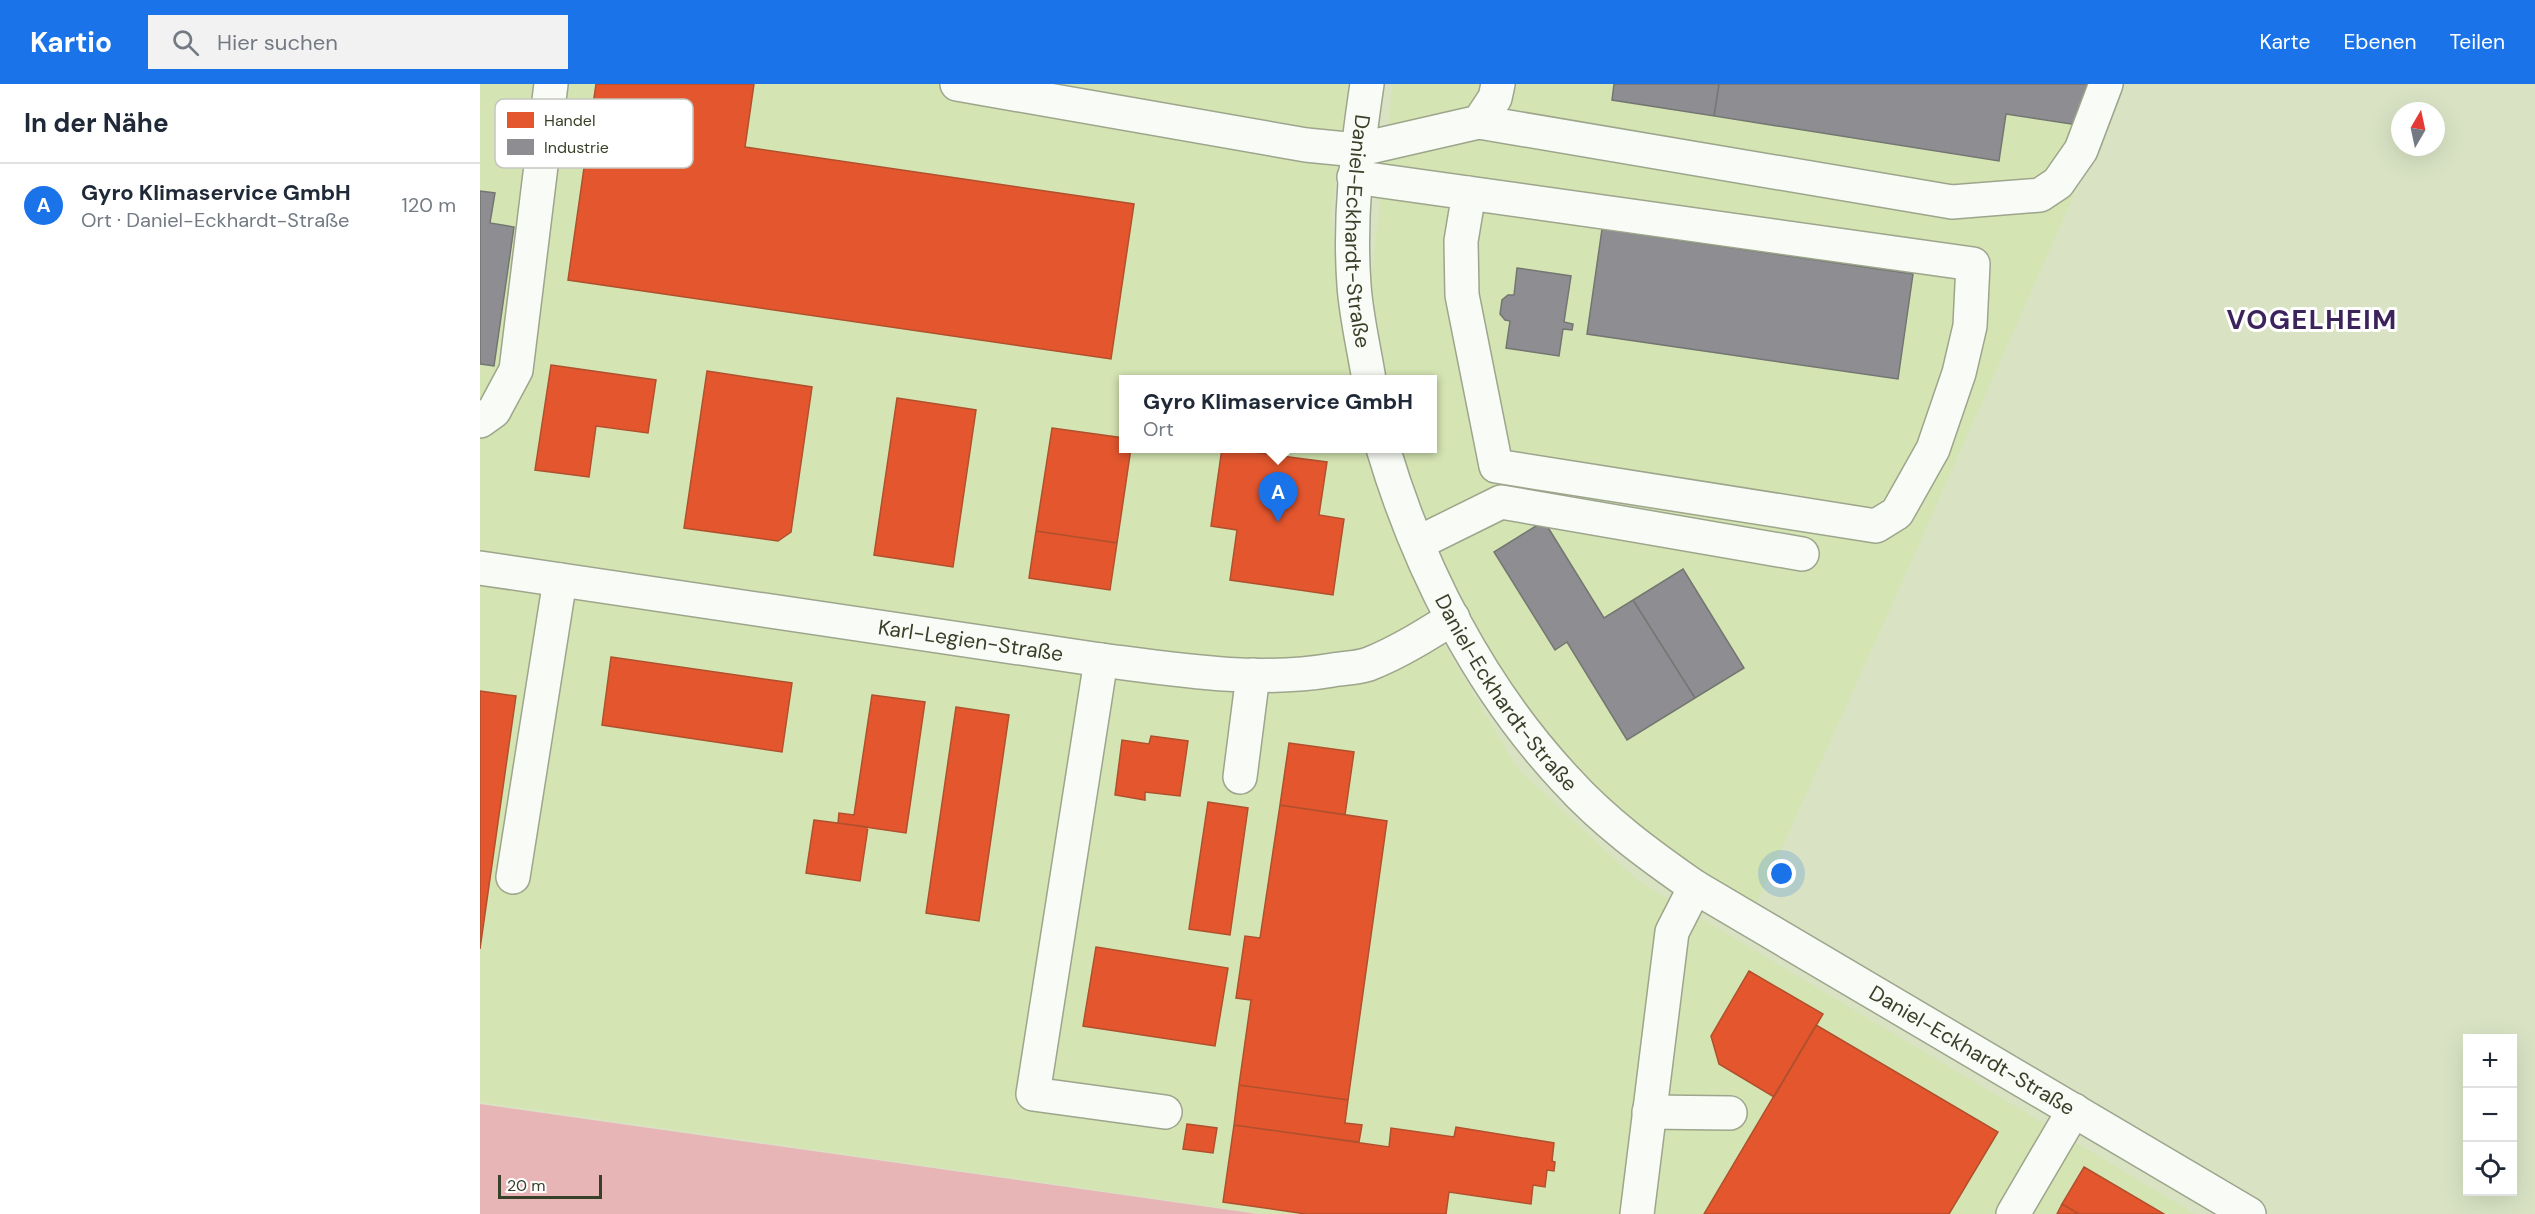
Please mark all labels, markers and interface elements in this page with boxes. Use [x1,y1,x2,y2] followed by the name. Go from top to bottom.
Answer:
[148,15,568,69] search box
[30,24,112,61] text: Kartio
[169,26,202,59] icon: search
[217,28,338,57] text: Hier suchen
[2260,28,2310,56] text: Karte
[2343,28,2416,56] text: Ebenen
[2449,28,2505,56] text: Teilen
[495,99,693,168] legend
[2391,102,2445,156] north arrow
[24,106,169,140] text: In der Nähe
[544,110,595,131] text: Handel
[1338,113,1377,350] street label: Daniel-Eckhardt-Straße
[544,137,609,158] text: Industrie
[81,178,351,207] text: Gyro Klimaservice GmbH
[36,192,51,218] text: A
[402,192,456,218] text: 120 m
[81,207,349,233] text: Ort · Daniel-Eckhardt-Straße
[2226,302,2398,337] district label: VOGELHEIM
[1119,375,1437,453] popup
[1143,387,1413,416] text: Gyro Klimaservice GmbH
[1143,416,1174,442] text: Ort
[1258,472,1298,522] pin: A
[1428,590,1584,798] street label: Daniel-Eckhardt-Straße
[876,613,1065,668] street label: Karl-Legien-Straße
[1767,859,1796,888] your location
[1864,979,2080,1122] street label: Daniel-Eckhardt-Straße
[2463,1034,2517,1196] map controls
[2463,1034,2517,1088] button: +
[2463,1088,2517,1142] button: −
[2463,1142,2517,1196] button: locate
[498,1172,602,1200] scale bar
[507,1175,546,1196] text: 20 m

